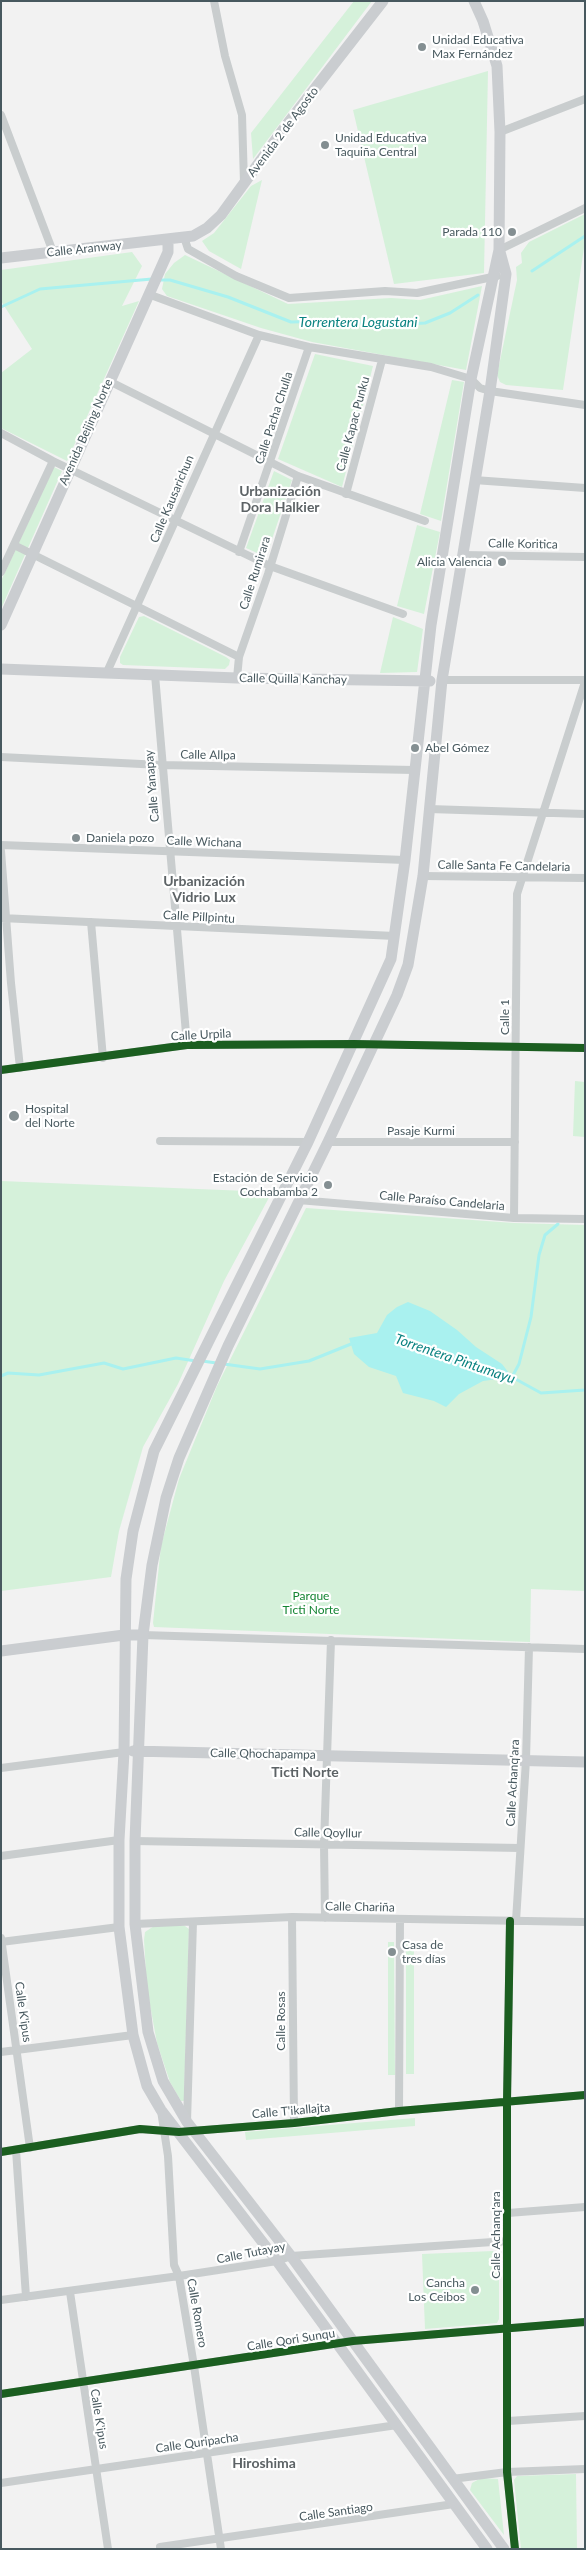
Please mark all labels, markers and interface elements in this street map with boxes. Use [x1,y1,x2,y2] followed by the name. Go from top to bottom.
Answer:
[432,33,524,61] place label: Unidad Educativa Max Fernández
[416,41,428,53] marker: Unidad Educativa Max Fernández
[244,84,322,180] street label: Avenida 2 de Agosto
[335,131,427,159] place label: Unidad Educativa Taquiña Central
[319,139,331,151] marker: Unidad Educativa Taquiña Central
[442,225,502,239] place label: Parada 110
[506,226,518,238] marker: Parada 110
[46,238,122,260] street label: Calle Aranway
[299,314,417,330] water label: Torrentera Logustani
[252,370,296,466] street label: Calle Pacha Chulla
[333,375,373,473] street label: Calle Kapac Punku
[56,377,116,487] street label: Avenida Beijing Norte
[147,453,197,545] street label: Calle Kausarichun
[239,483,321,516] district label: Urbanización Dora Halkier
[236,535,274,611] street label: Calle Rumirara
[488,536,558,552] street label: Calle Koritica
[417,555,492,569] place label: Alicia Valencia
[496,556,508,568] marker: Alicia Valencia
[239,671,347,687] street label: Calle Quilla Kanchay
[425,741,489,755] place label: Abel Gómez
[409,742,421,754] marker: Abel Gómez
[180,747,236,763] street label: Calle Allpa
[142,749,162,823] street label: Calle Yanapay
[86,831,154,845] place label: Daniela pozo
[70,832,82,844] marker: Daniela pozo
[166,833,242,851] street label: Calle Wichana
[437,858,571,874] street label: Calle Santa Fe Candelaria
[163,873,245,906] district label: Urbanización Vidrio Lux
[163,908,235,926] street label: Calle Pillpintu
[498,999,512,1035] street label: Calle 1
[170,1026,232,1044] street label: Calle Urpila
[25,1102,75,1130] place label: Hospital del Norte
[7,1109,21,1123] marker: Hospital del Norte
[387,1124,455,1138] street label: Pasaje Kurmi
[213,1171,318,1199] place label: Estación de Servicio Cochabamba 2
[322,1179,334,1191] marker: Estación de Servicio Cochabamba 2
[379,1188,505,1214] street label: Calle Paraíso Candelaria
[393,1331,517,1387] water label: Torrentera Pintumayu
[283,1589,339,1617] park label: Parque Ticti Norte
[504,1739,522,1827] street label: Calle Achanq'ara
[210,1746,316,1762] street label: Calle Qhochapampa
[271,1764,339,1780] district label: Ticti Norte
[294,1825,362,1841] street label: Calle Qoyllur
[325,1899,395,1915] street label: Calle Chariña
[402,1938,446,1966] place label: Casa de tres días
[386,1946,398,1958] marker: Casa de tres días
[12,1981,34,2043] street label: Calle K'ipus
[274,1991,288,2051] street label: Calle Rosas
[251,2100,331,2122] street label: Calle T'ikallajta
[489,2191,503,2279] street label: Calle Achanq'ara
[215,2239,287,2267] street label: Calle Tutayay
[408,2276,465,2304] place label: Cancha Los Ceibos
[184,2277,210,2349] street label: Calle Romero
[469,2284,481,2296] marker: Cancha Los Ceibos
[246,2326,336,2354] street label: Calle Qori Sunqu
[87,2388,111,2450] street label: Calle K'ipus
[155,2430,239,2456] street label: Calle Quripacha
[232,2455,296,2471] district label: Hiroshima
[298,2500,374,2524] street label: Calle Santiago

